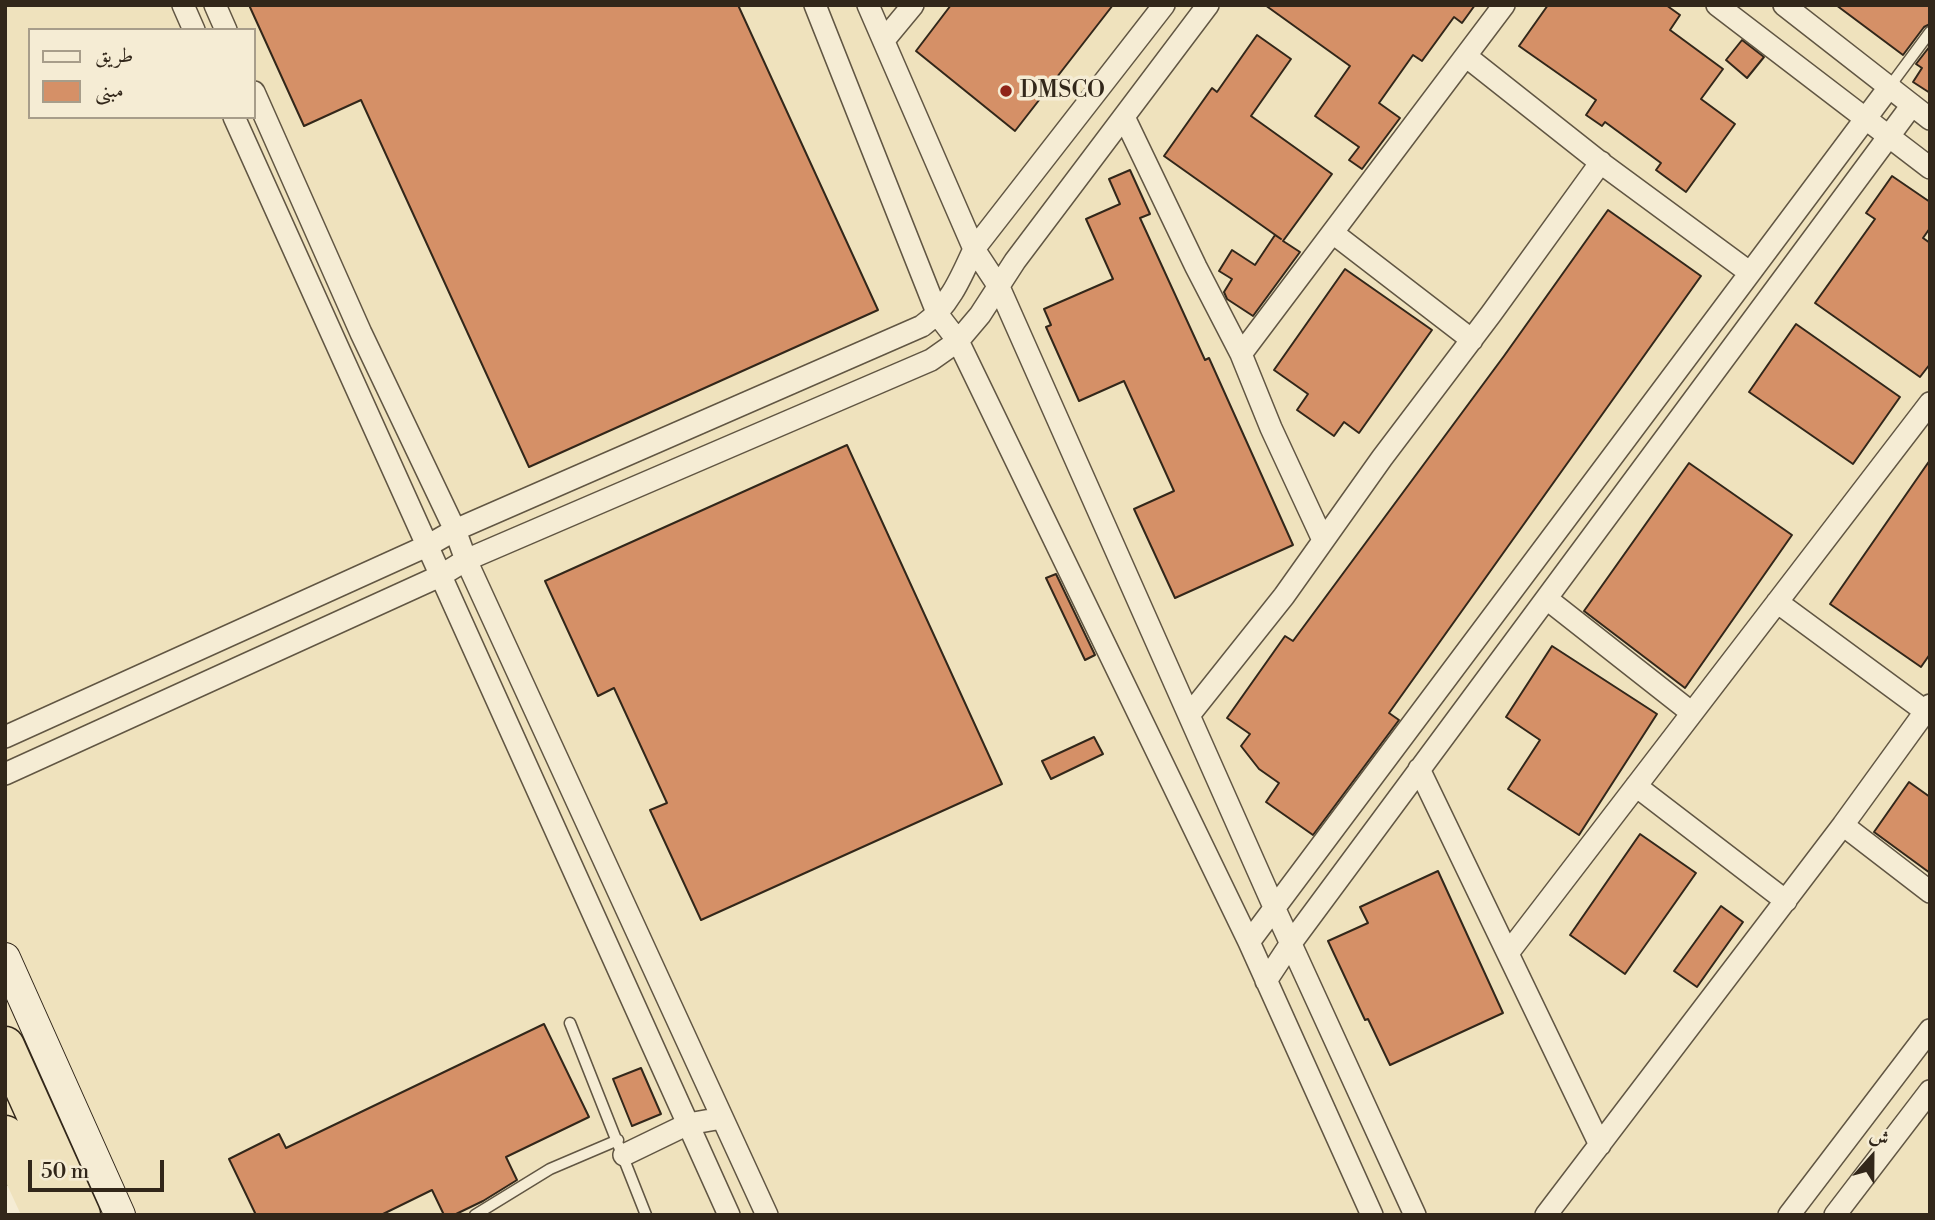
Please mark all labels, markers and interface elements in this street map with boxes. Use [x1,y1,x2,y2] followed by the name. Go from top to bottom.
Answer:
[28,28,256,119] legend
[95,43,133,69] text: طريق
[1020,77,1105,105] place label: DMSCO
[95,78,124,104] text: مبنى
[998,83,1014,99] marker: DMSCO
[1837,1122,1907,1192] north arrow
[1866,1123,1893,1152] text: ش
[32,1146,168,1190] scale bar
[41,1159,89,1185] text: 50 m

